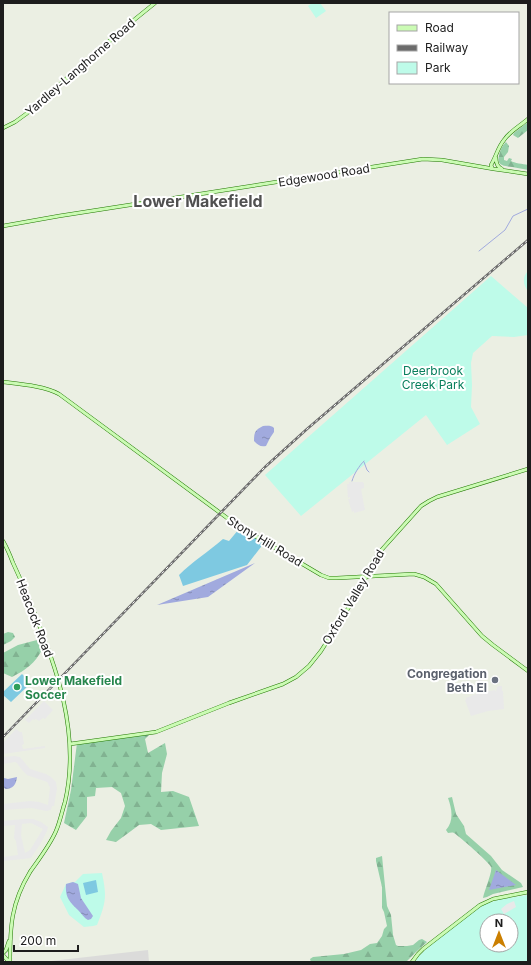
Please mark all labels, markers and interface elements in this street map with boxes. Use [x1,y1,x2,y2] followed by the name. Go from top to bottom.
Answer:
[389,12,519,84] legend
[22,15,138,119] street label: Yardley-Langhorne Road
[425,20,454,35] text: Road
[425,40,469,55] text: Railway
[425,60,451,75] text: Park
[277,160,371,190] street label: Edgewood Road
[133,191,263,211] district label: Lower Makefield
[402,363,465,392] park label: Deerbrook Creek Park
[224,513,306,569] street label: Stony Hill Road
[319,547,387,647] street label: Oxford Valley Road
[13,577,57,659] street label: Heacock Road
[407,666,487,695] place label: Congregation Beth El
[25,673,122,702] place label: Lower Makefield Soccer
[490,675,500,685] marker: Congregation Beth El
[12,682,22,692] marker: Lower Makefield Soccer
[479,913,519,953] north arrow
[495,916,503,930] text: N
[14,927,78,953] scale bar
[20,933,56,948] text: 200 m

